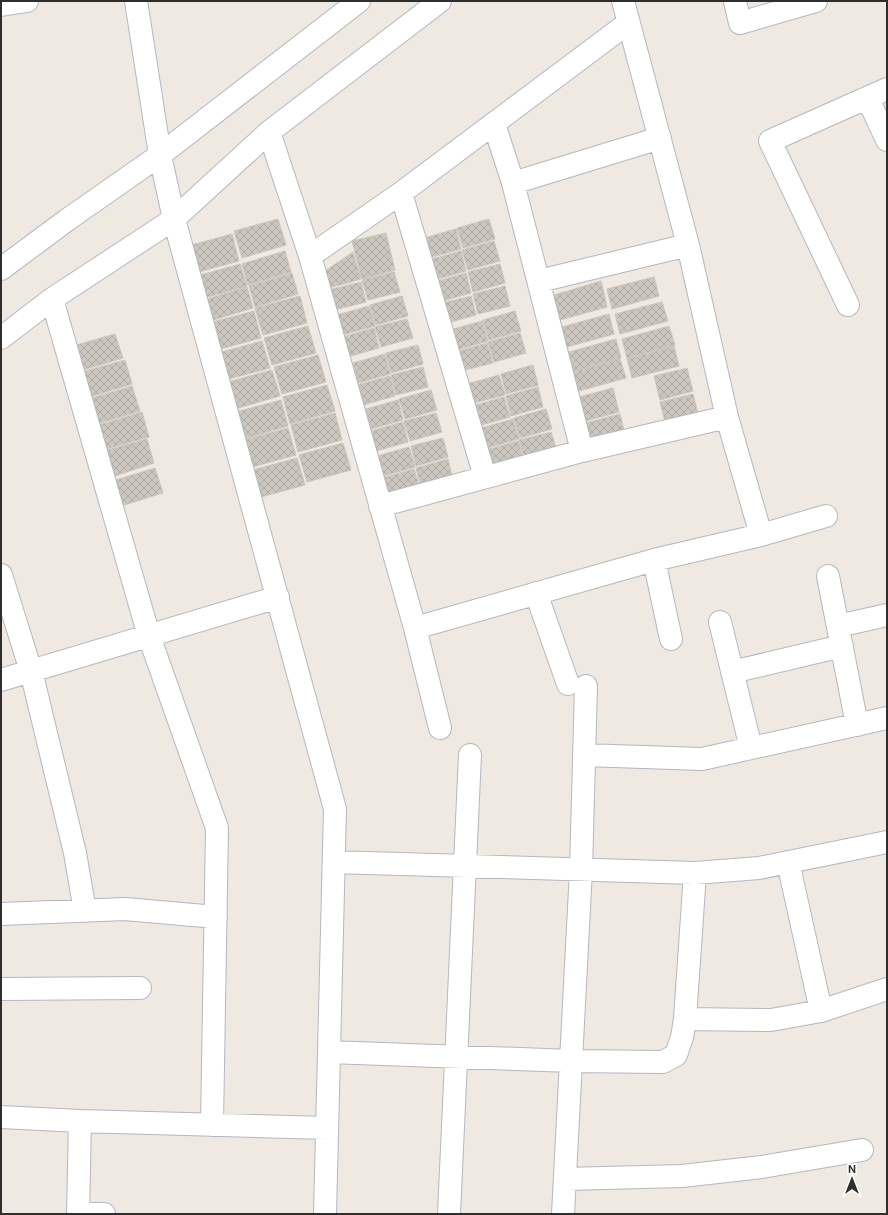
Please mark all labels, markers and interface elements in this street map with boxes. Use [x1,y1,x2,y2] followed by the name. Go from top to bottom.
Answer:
[832,1159,872,1199] north arrow
[848,1162,856,1176] text: N

